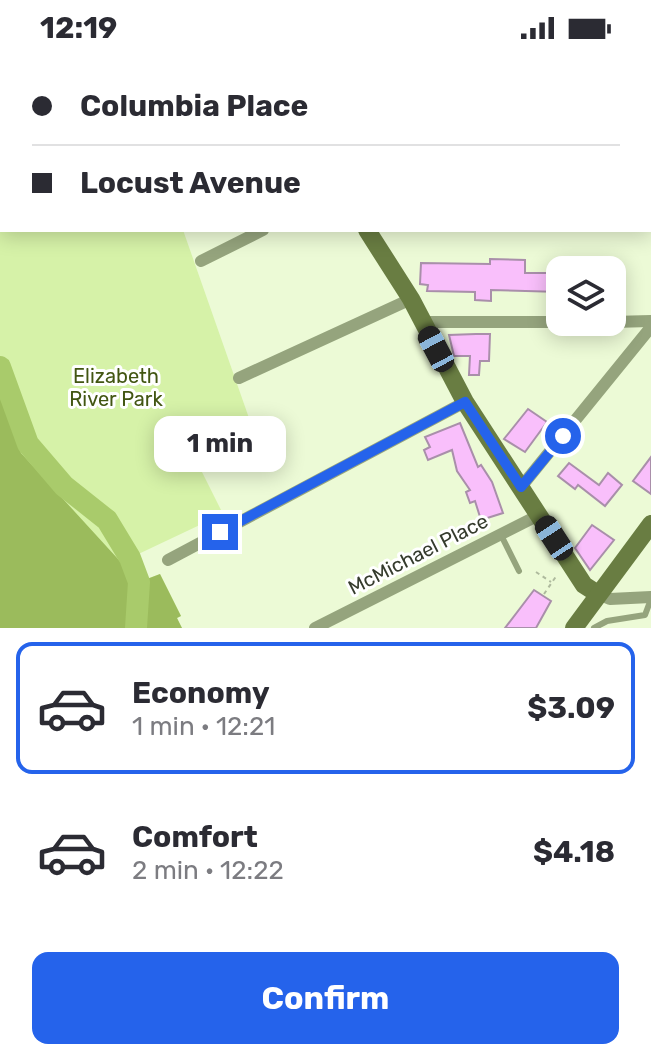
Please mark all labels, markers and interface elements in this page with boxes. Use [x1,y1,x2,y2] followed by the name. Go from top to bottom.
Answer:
[40,10,117,46] text: 12:19
[80,88,308,124] text: Columbia Place
[80,165,301,201] text: Locust Avenue
[546,256,626,336] map controls
[546,256,626,336] button: layers
[414,322,458,376] car
[69,364,163,411] park label: Elizabeth River Park
[154,416,286,472] callout: 1 min
[545,418,581,454] route start
[187,428,253,459] text: 1 min
[344,508,492,600] street label: McMichael Place
[531,511,577,565] car
[202,514,238,550] route end
[36,672,108,744] icon: car
[132,675,270,711] text: Economy
[527,690,615,726] text: $3.09
[132,711,275,742] text: 1 min · 12:21
[36,816,108,888] icon: car
[132,819,258,855] text: Comfort
[533,834,615,870] text: $4.18
[132,855,284,886] text: 2 min · 12:22
[32,952,619,1044] button: Confirm

